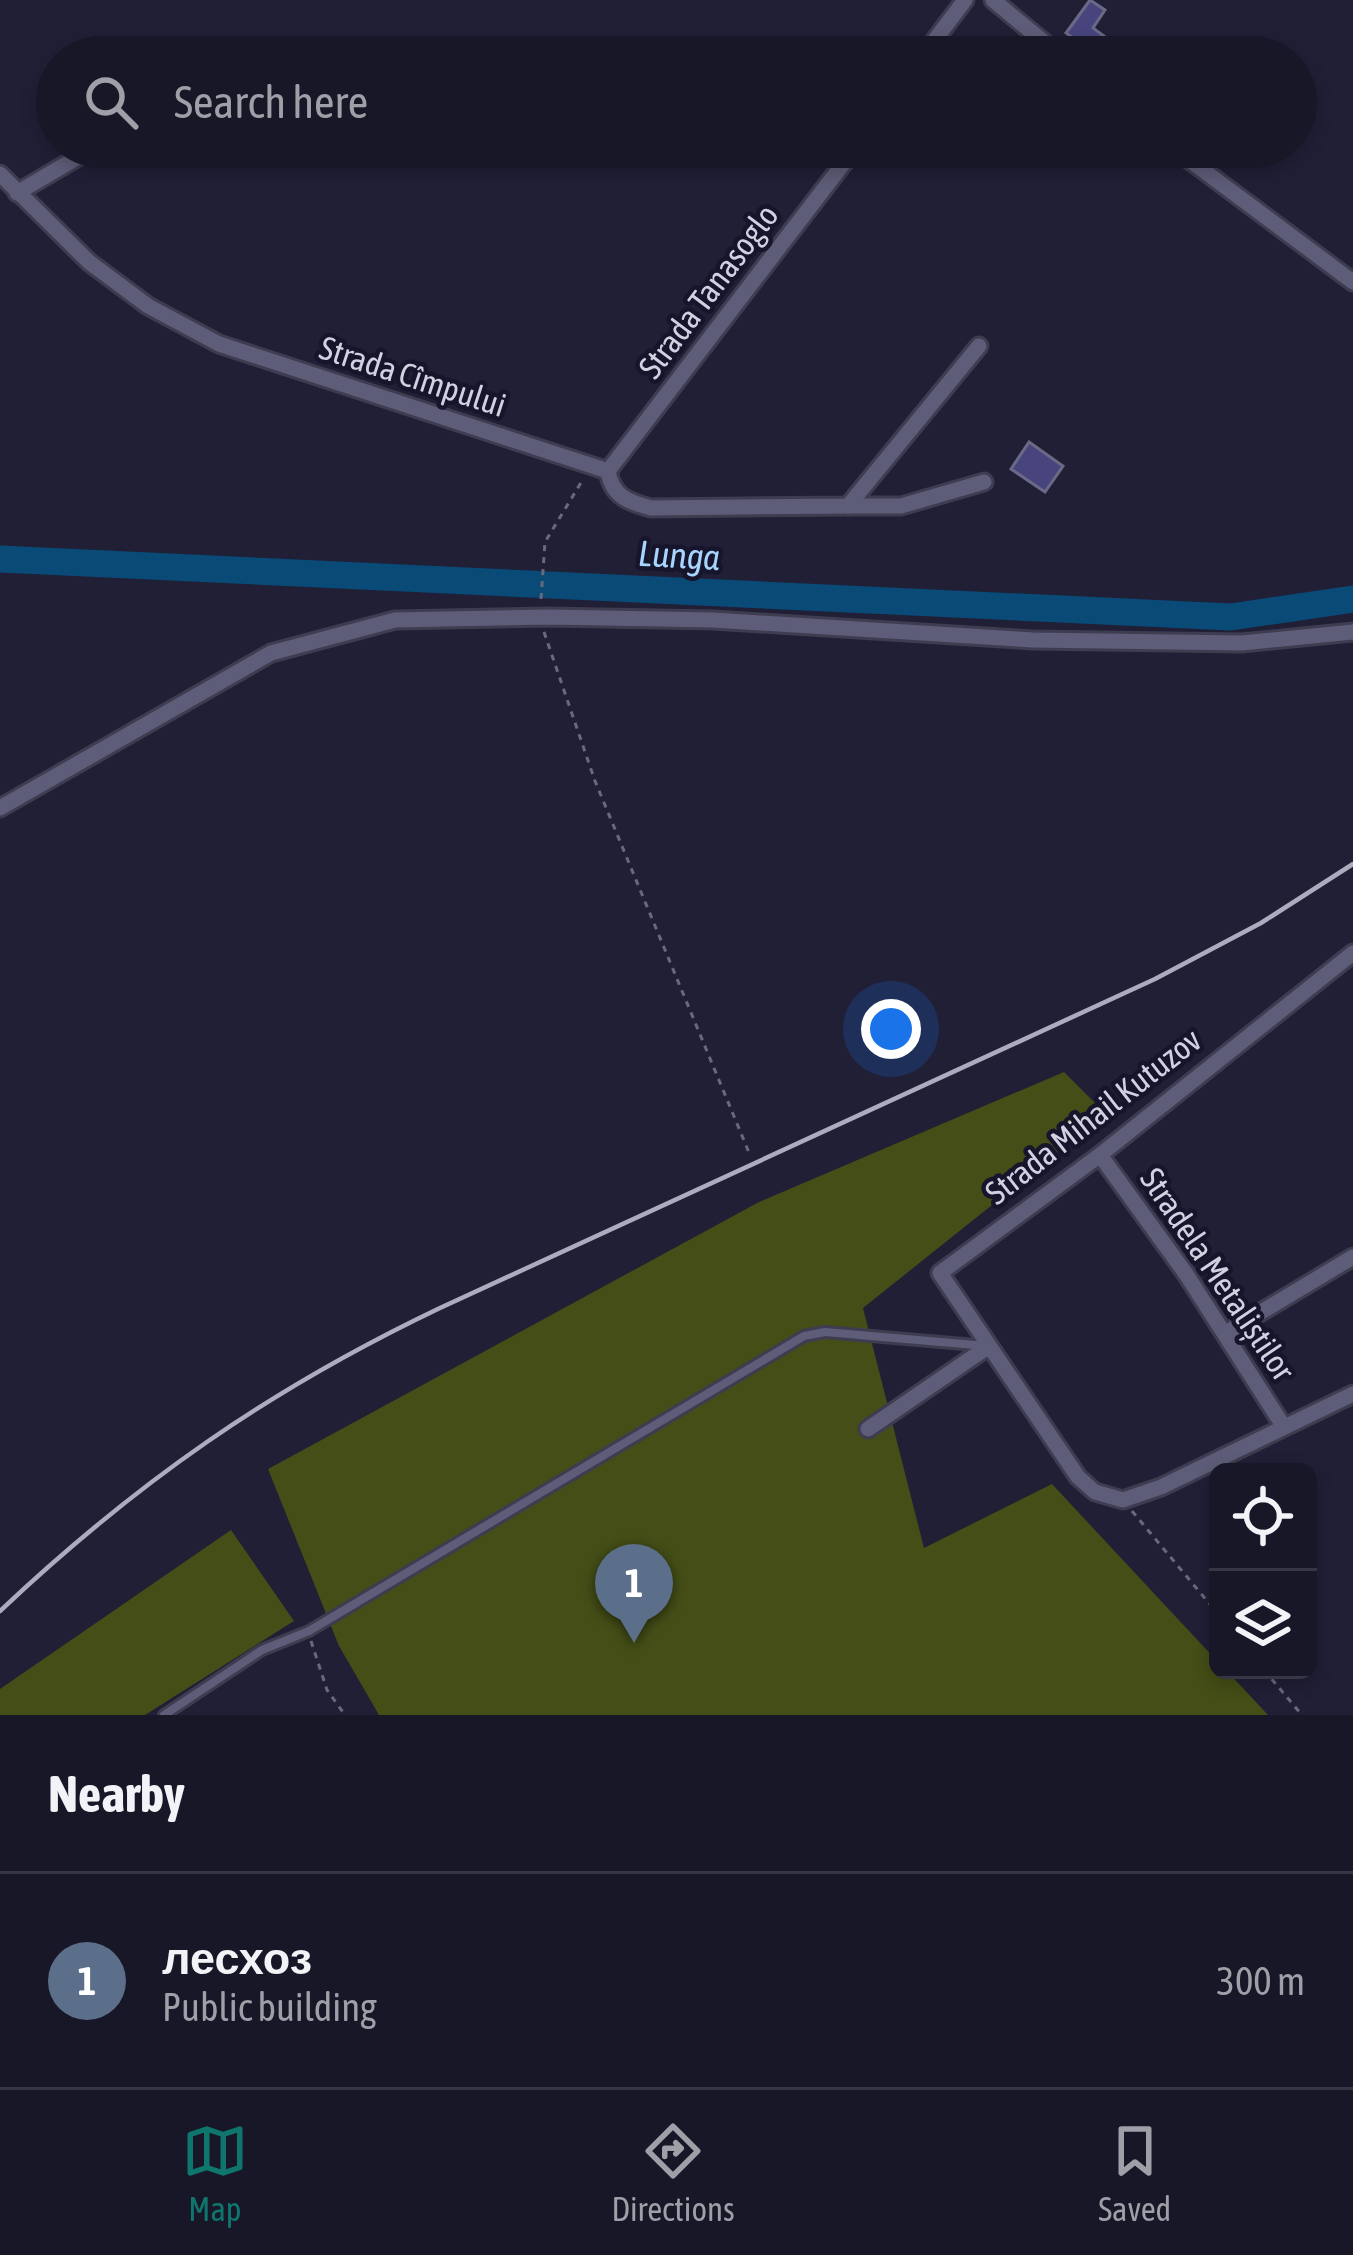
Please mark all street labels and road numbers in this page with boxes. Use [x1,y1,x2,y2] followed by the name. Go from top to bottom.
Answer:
[630,197,786,385] street label: Strada Tanasoglo
[315,328,511,424] street label: Strada Cîmpului
[978,1020,1208,1212] street label: Strada Mihail Kutuzov
[1133,1161,1304,1388] street label: Stradela Metaliștilor

